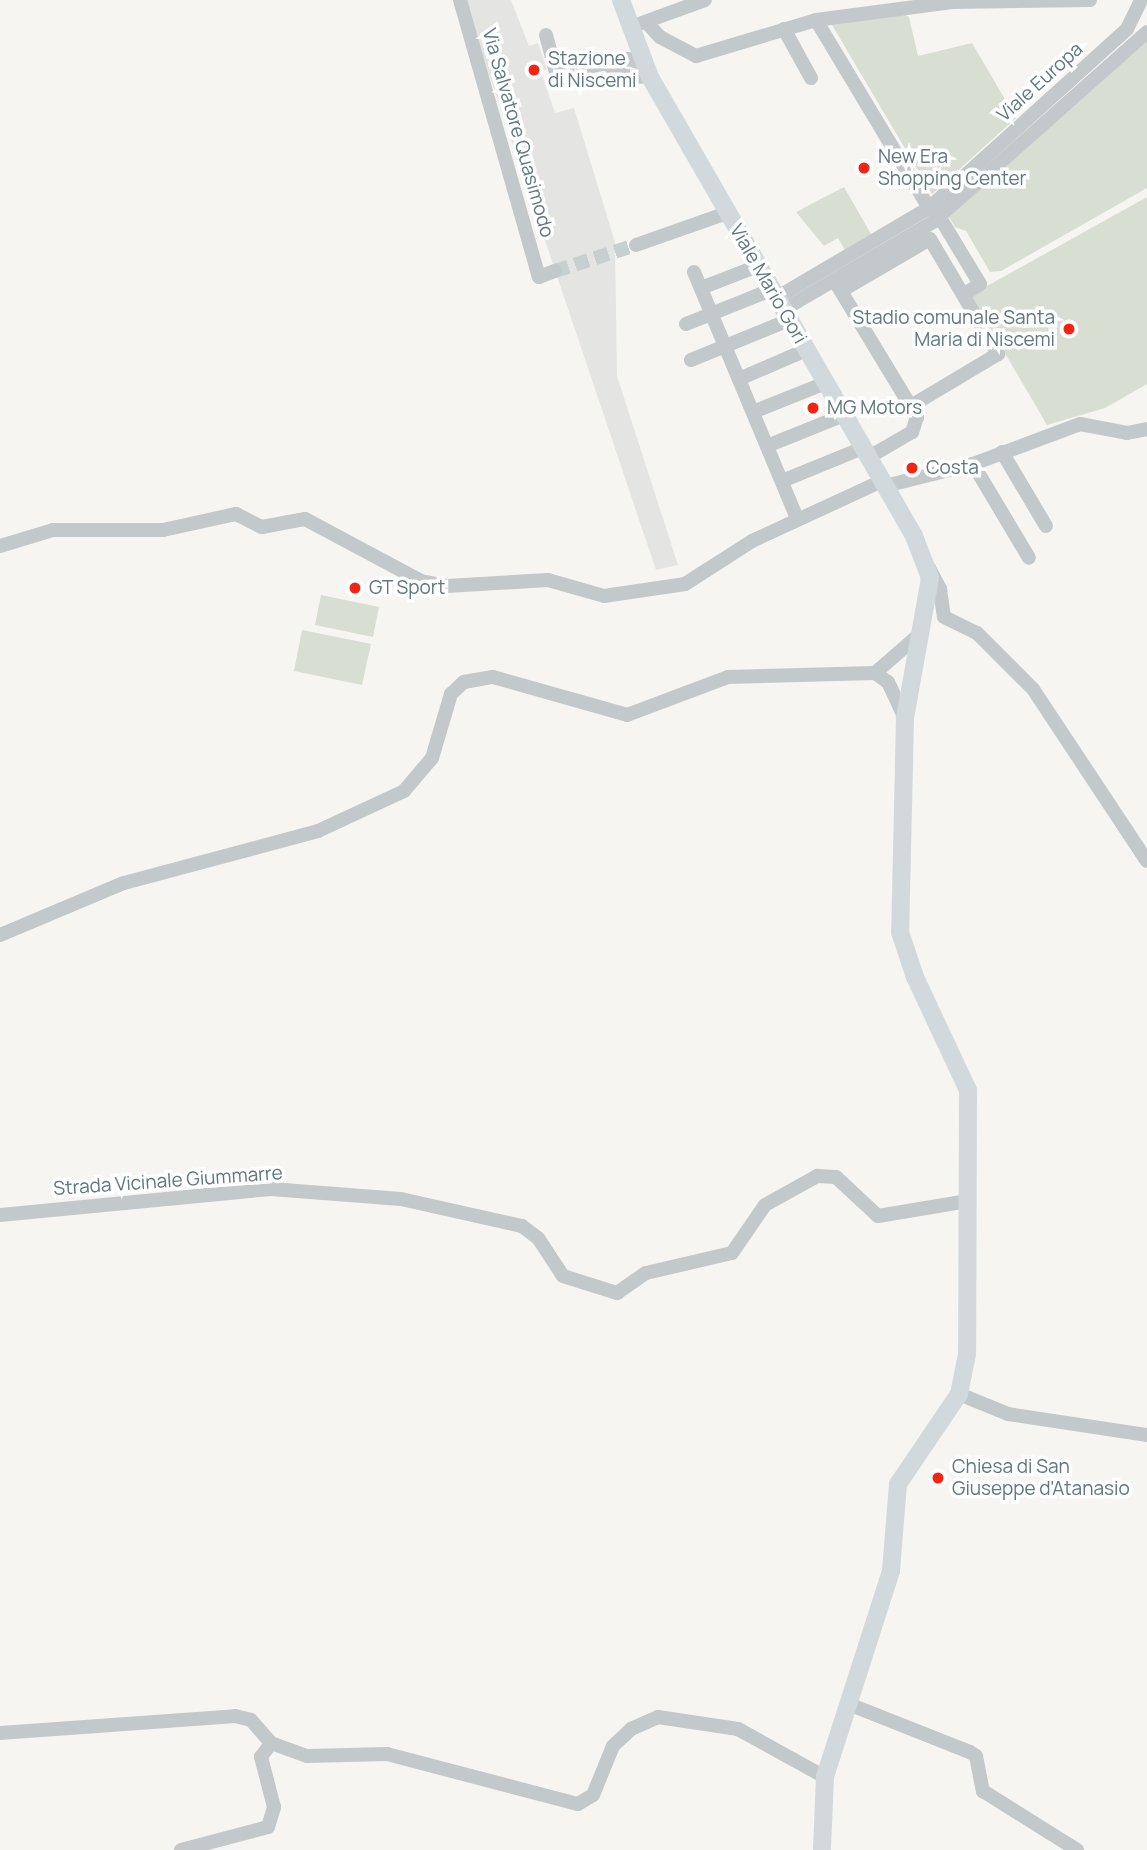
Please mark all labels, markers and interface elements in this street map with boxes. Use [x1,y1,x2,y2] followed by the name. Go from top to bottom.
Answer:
[477,26,559,240] street label: Via Salvatore Quasimodo
[993,38,1087,126] street label: Viale Europa
[548,48,637,92] place label: Stazione di Niscemi
[526,62,542,78] marker: Stazione di Niscemi
[878,146,1026,190] place label: New Era Shopping Center
[856,160,872,176] marker: New Era Shopping Center
[725,220,811,348] street label: Viale Mario Gori
[853,307,1055,351] place label: Stadio comunale Santa Maria di Niscemi
[1061,321,1077,337] marker: Stadio comunale Santa Maria di Niscemi
[827,397,922,419] place label: MG Motors
[805,400,821,416] marker: MG Motors
[926,457,979,479] place label: Costa
[904,460,920,476] marker: Costa
[369,577,446,599] place label: GT Sport
[347,580,363,596] marker: GT Sport
[53,1162,283,1200] street label: Strada Vicinale Giummarre
[952,1456,1130,1500] place label: Chiesa di San Giuseppe d'Atanasio
[930,1470,946,1486] marker: Chiesa di San Giuseppe d'Atanasio

